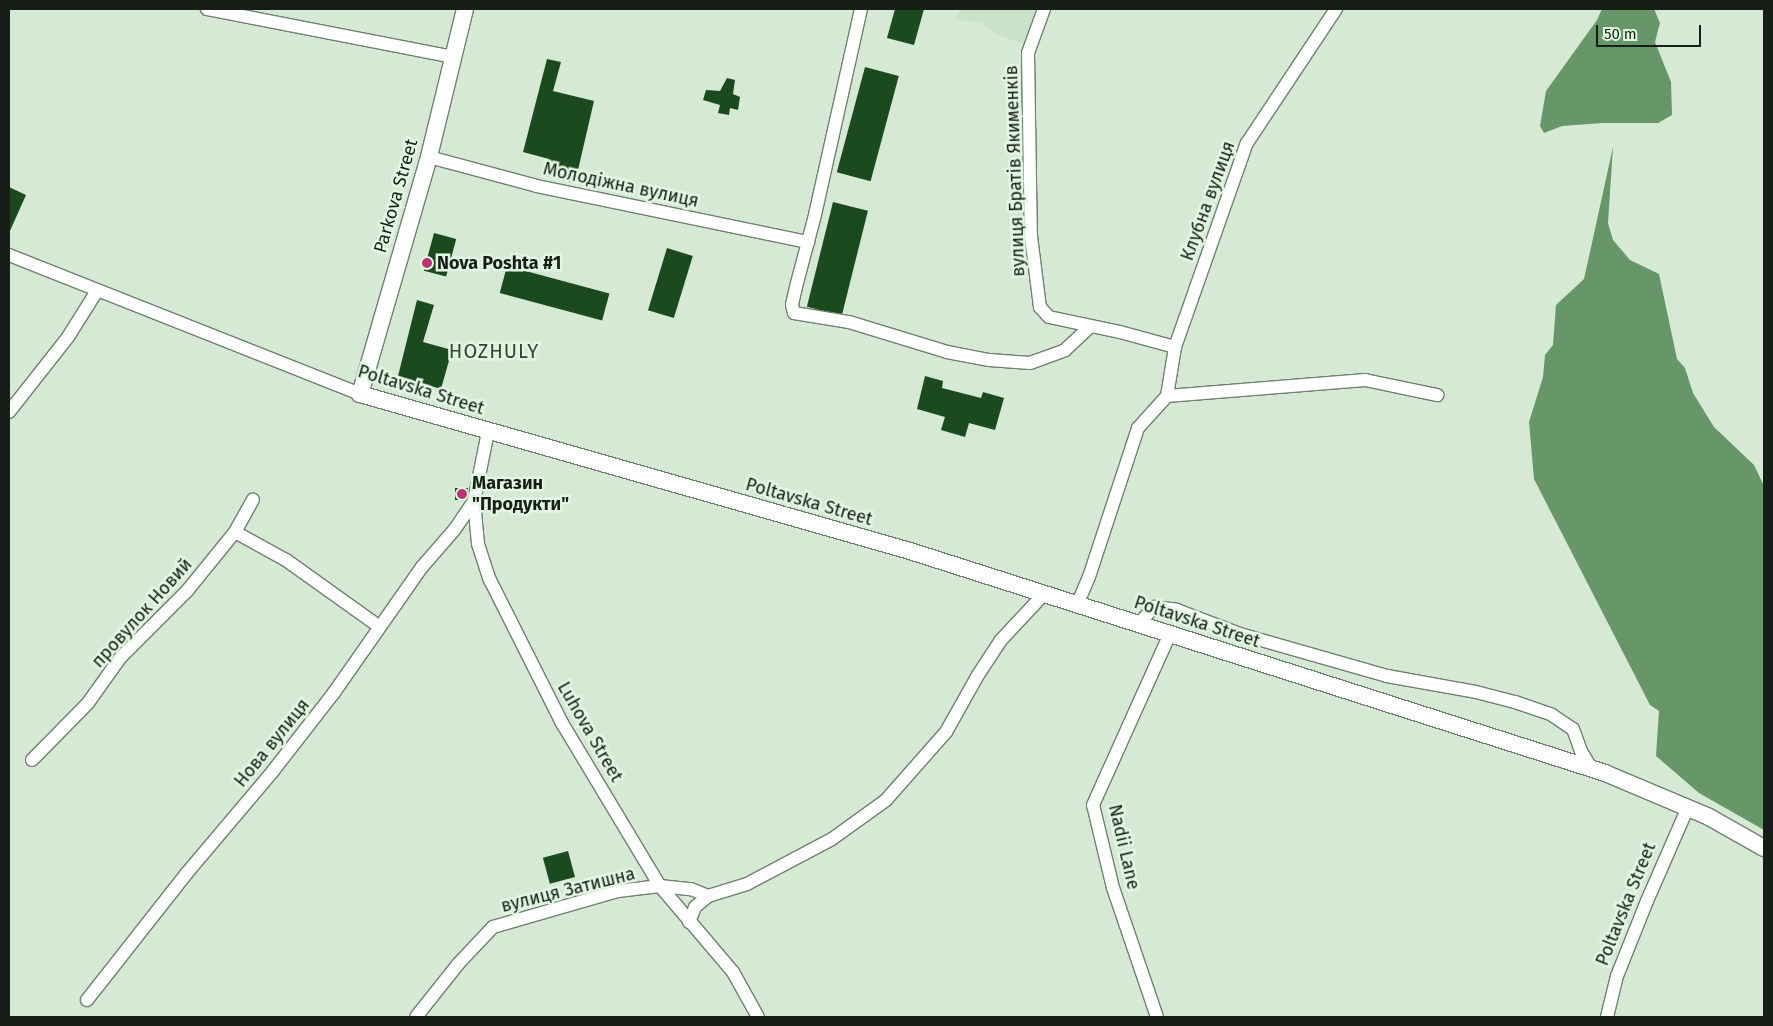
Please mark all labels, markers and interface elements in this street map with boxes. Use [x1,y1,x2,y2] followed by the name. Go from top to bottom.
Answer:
[1598,15,1703,47] scale bar
[1604,25,1637,43] text: 50 m
[1001,65,1029,277] street label: вулиця Братів Якименків
[369,136,423,256] street label: Parkova Street
[1176,138,1240,264] street label: Клубна вулиця
[541,158,701,212] street label: Молодіжна вулиця
[437,252,561,274] place label: Nova Poshta #1
[421,257,433,269] marker: Nova Poshta #1
[448,339,540,363] district label: HOZHULY
[355,361,487,419] street label: Poltavska Street
[472,473,569,516] place label: Магазин "Продукти"
[743,474,875,530] street label: Poltavska Street
[456,488,468,500] marker: Магазин "Продукти"
[87,554,197,672] street label: провулок Новий
[1131,591,1263,653] street label: Poltavska Street
[553,678,627,786] street label: Luhova Street
[230,694,314,792] street label: Нова вулиця
[1104,802,1144,892] street label: Nadii Lane
[1591,839,1661,969] street label: Poltavska Street
[499,863,637,917] street label: вулиця Затишна

